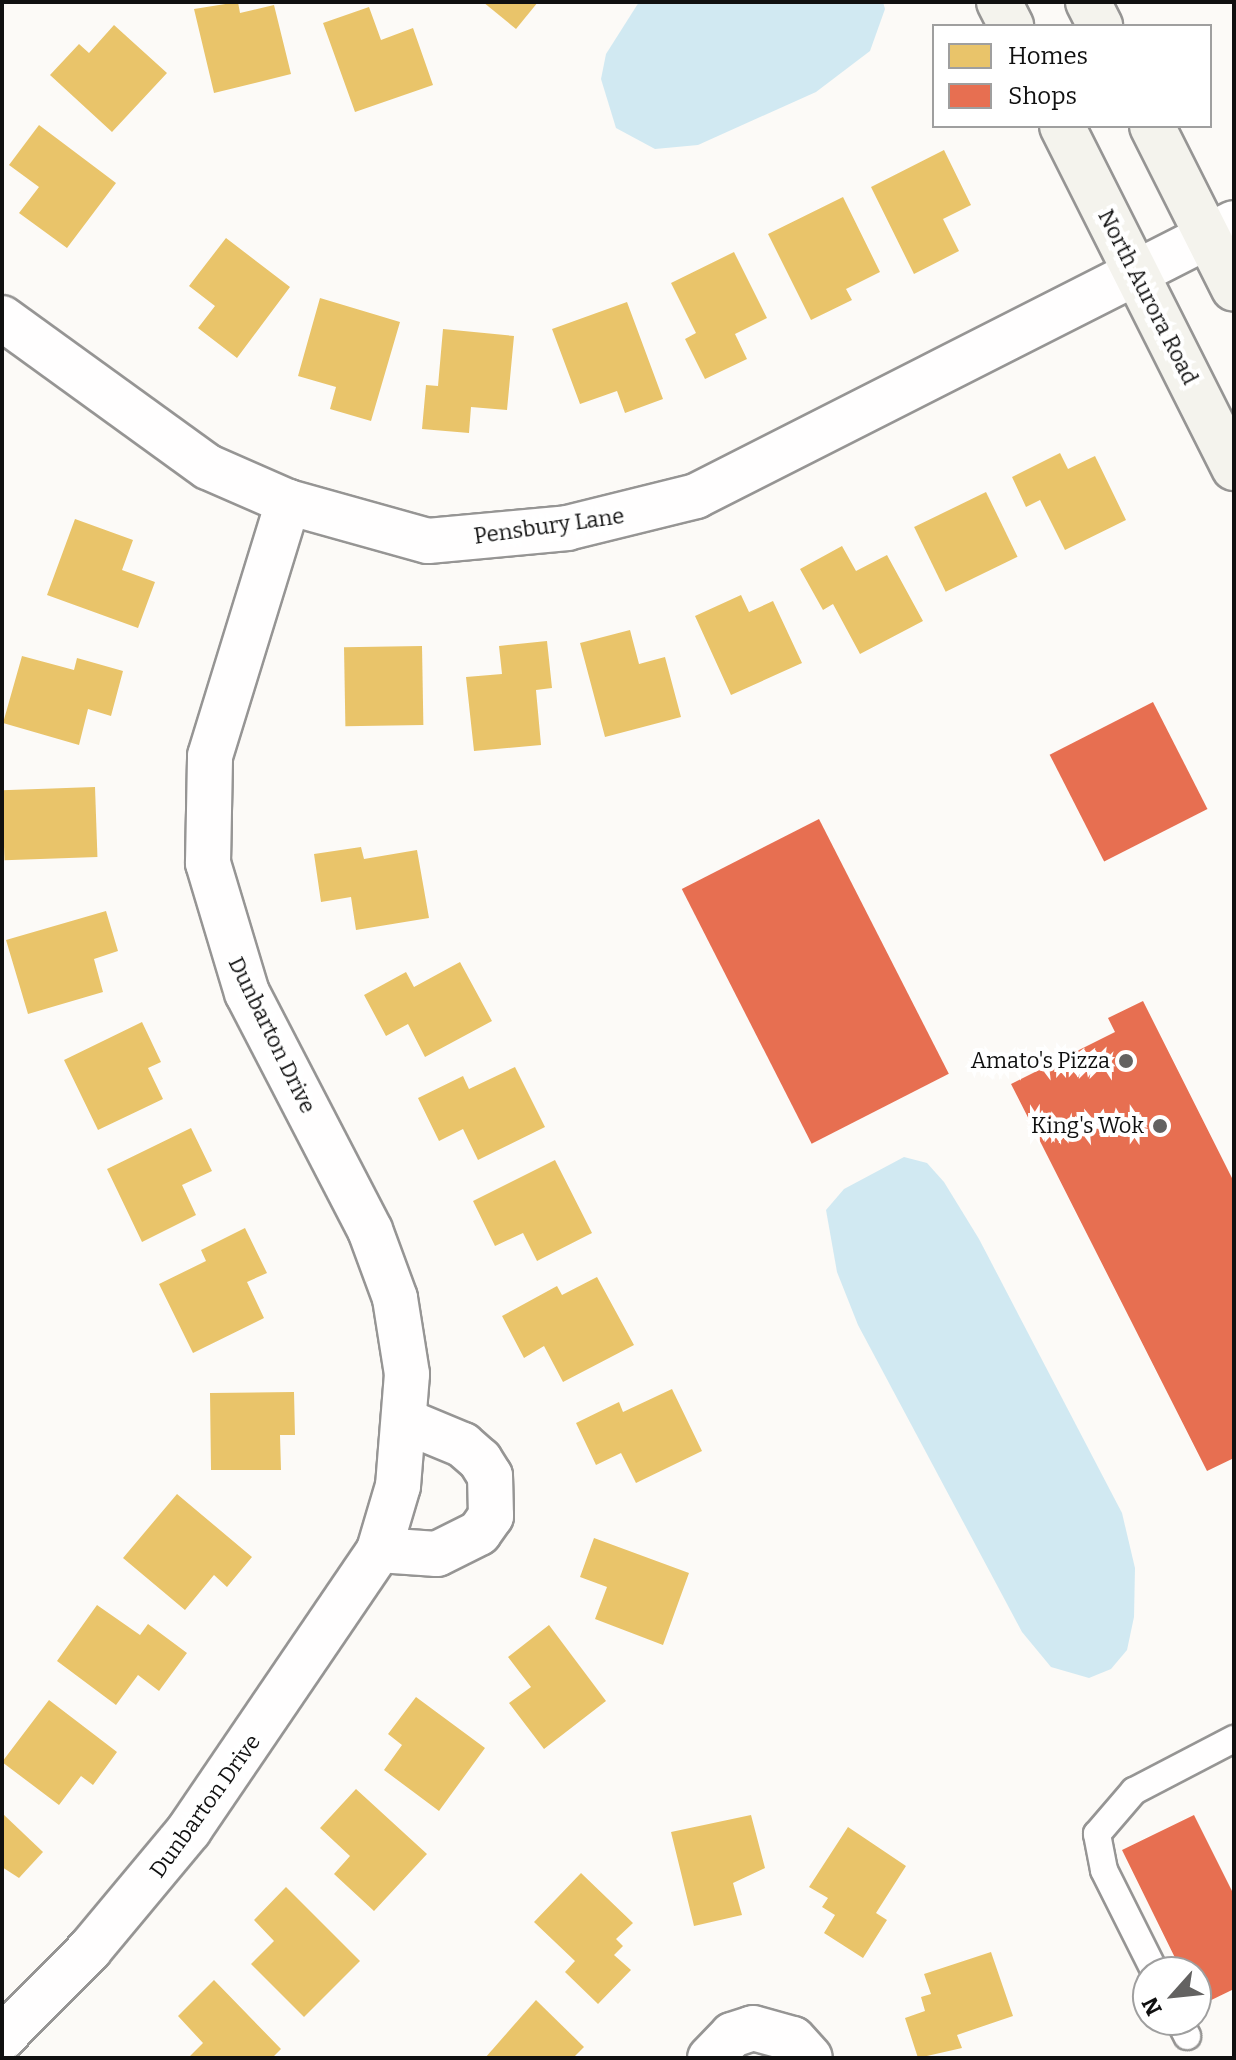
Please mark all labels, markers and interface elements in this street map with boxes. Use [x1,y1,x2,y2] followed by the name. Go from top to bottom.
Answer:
[932,24,1212,128] legend
[1008,42,1088,70] text: Homes
[1008,82,1077,110] text: Shops
[1092,205,1204,389] street label: North Aurora Road
[472,502,626,550] street label: Pensbury Lane
[223,953,321,1117] street label: Dunbarton Drive
[971,1048,1110,1074] place label: Amato's Pizza
[1117,1052,1135,1070] marker: Amato's Pizza
[1031,1113,1144,1139] place label: King's Wok
[1151,1117,1169,1135] marker: King's Wok
[144,1729,266,1883] street label: Dunbarton Drive
[1132,1956,1212,2036] north arrow
[1136,1993,1168,2020] text: N

